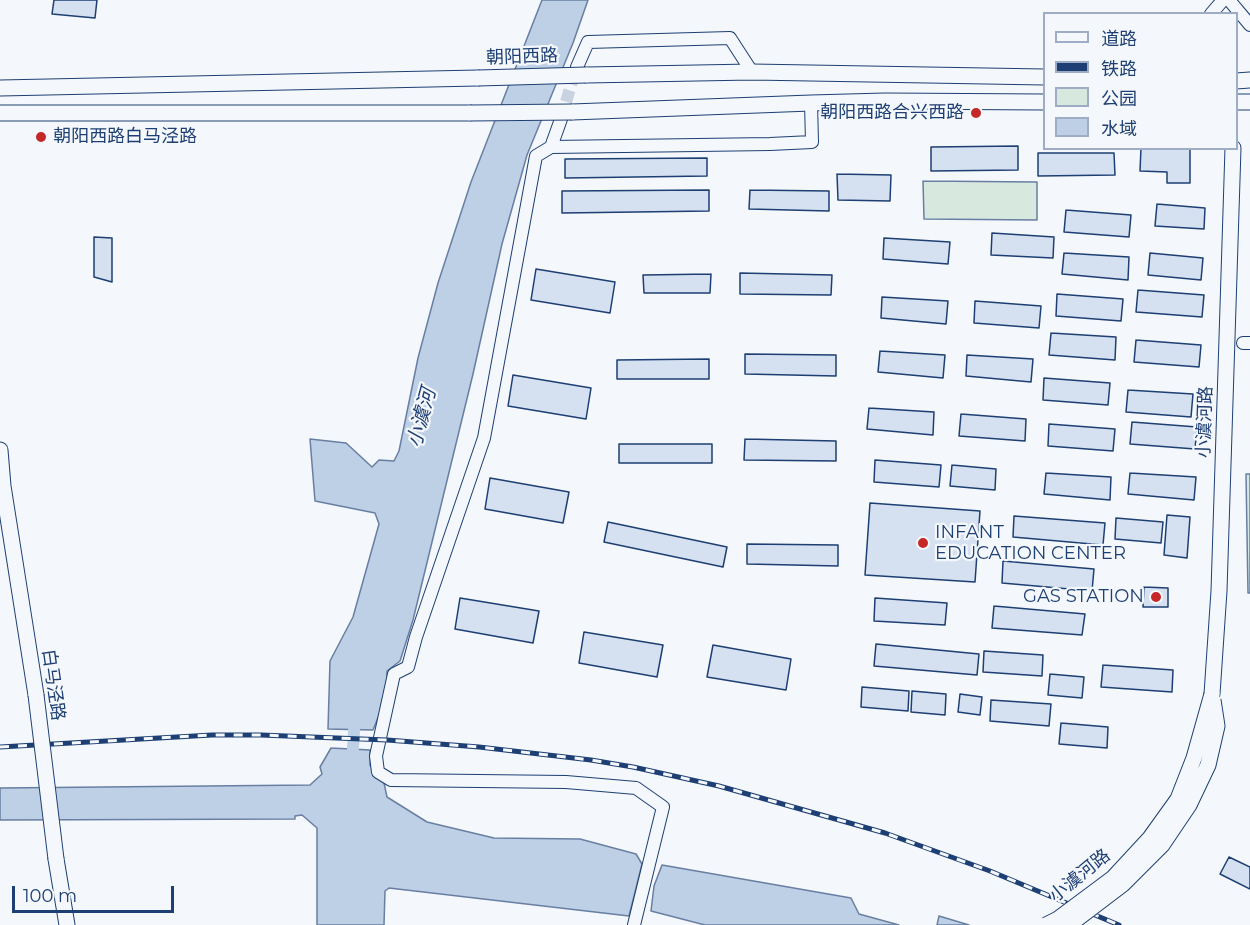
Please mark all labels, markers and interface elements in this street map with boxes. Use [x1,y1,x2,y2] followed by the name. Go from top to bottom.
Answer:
[1043,12,1238,150] legend
[1101,28,1137,50] text: 道路
[486,45,558,69] street label: 朝阳西路
[1101,58,1137,80] text: 铁路
[1101,88,1137,110] text: 公园
[820,102,964,124] place label: 朝阳西路合兴西路
[969,106,983,120] marker: 朝阳西路合兴西路
[1101,118,1137,140] text: 水域
[53,126,197,148] place label: 朝阳西路白马泾路
[34,130,48,144] marker: 朝阳西路白马泾路
[403,386,441,450] water label: 小澞河
[1193,386,1217,458] street label: 小澞河路
[935,522,1126,564] place label: INFANT EDUCATION CENTER
[916,536,930,550] marker: INFANT EDUCATION CENTER
[1023,586,1144,608] place label: GAS STATION
[1149,590,1163,604] marker: GAS STATION
[37,648,69,722] street label: 白马泾路
[1045,845,1115,907] street label: 小澞河路
[15,874,177,912] scale bar
[23,885,77,907] text: 100 m

